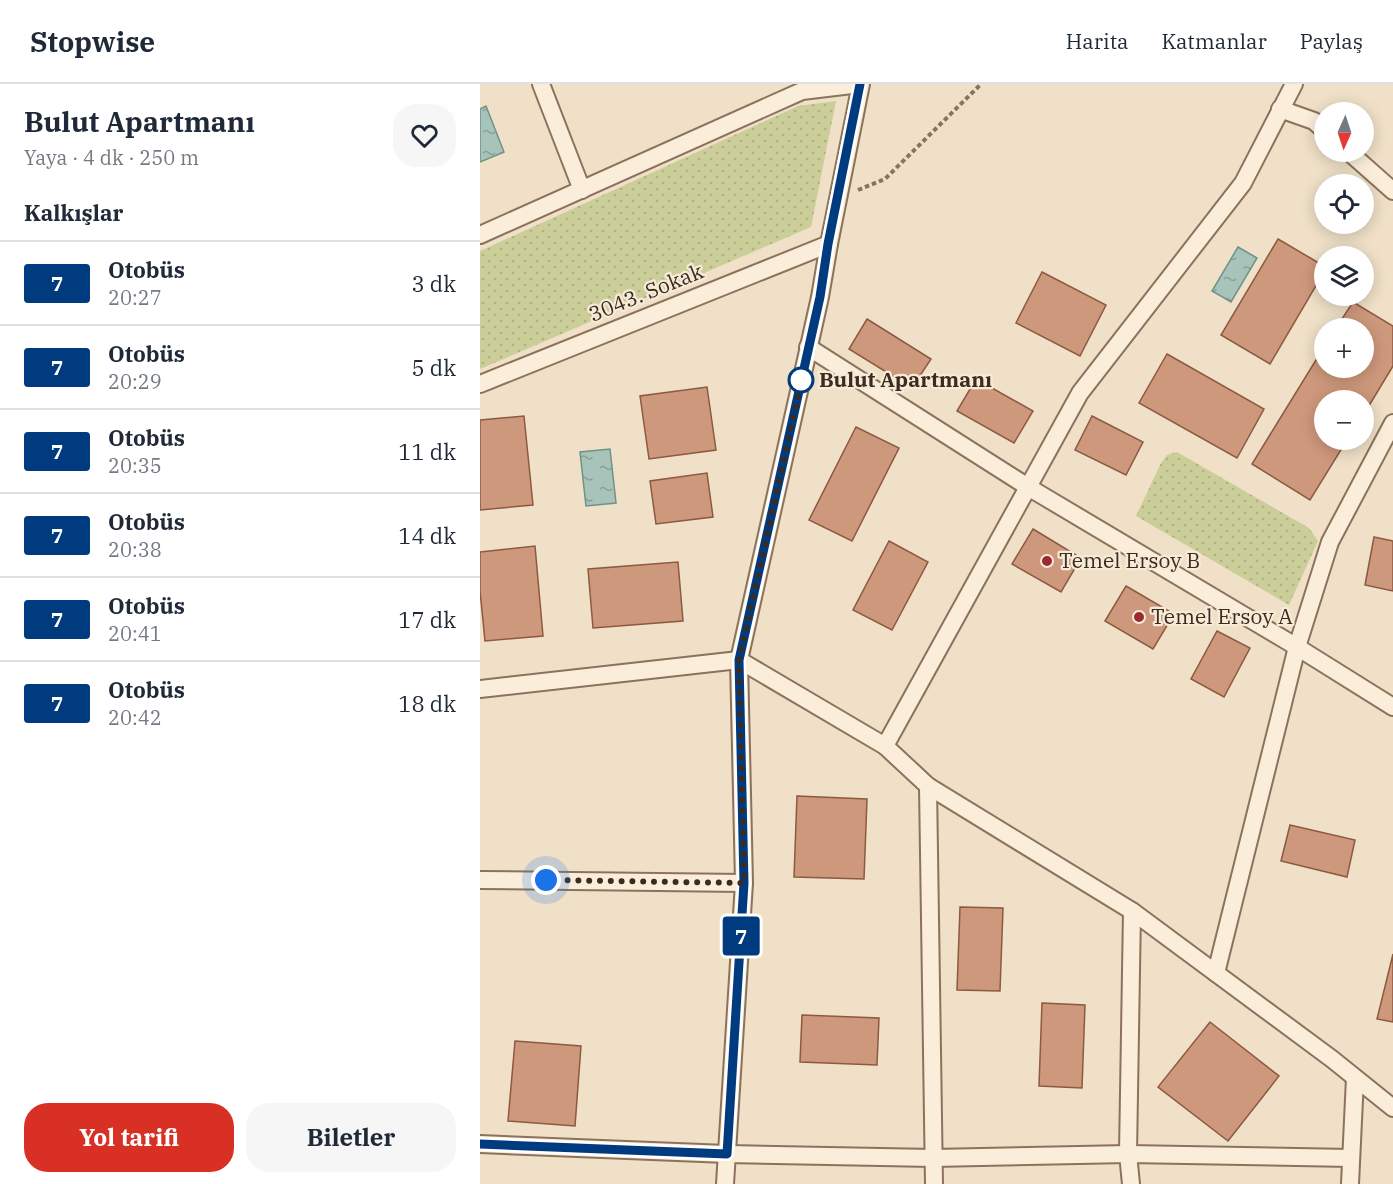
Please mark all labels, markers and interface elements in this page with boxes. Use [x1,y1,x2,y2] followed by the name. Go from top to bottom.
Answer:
[30,23,155,60] text: Stopwise
[1066,27,1129,55] text: Harita
[1162,27,1267,55] text: Katmanlar
[1300,27,1363,55] text: Paylaş
[1314,102,1374,162] north arrow
[1314,102,1374,450] map controls
[24,103,255,140] text: Bulut Apartmanı
[393,104,456,167] button: heart
[24,144,199,171] text: Yaya · 4 dk · 250 m
[1314,174,1374,234] button: locate
[24,198,123,227] text: Kalkışlar
[1314,246,1374,306] button: layers
[108,255,185,284] text: Otobüs
[584,256,708,328] street label: 3043. Sokak
[51,269,63,297] text: 7
[411,269,456,298] text: 3 dk
[108,284,162,311] text: 20:27
[1314,318,1374,378] button: +
[108,339,185,368] text: Otobüs
[51,353,63,381] text: 7
[411,353,456,382] text: 5 dk
[819,365,992,393] place label: Bulut Apartmanı
[788,367,814,393] marker: Bulut Apartmanı
[108,368,162,395] text: 20:29
[1314,390,1374,450] button: −
[108,423,185,452] text: Otobüs
[51,437,63,465] text: 7
[398,437,456,466] text: 11 dk
[108,452,162,479] text: 20:35
[108,507,185,536] text: Otobüs
[51,521,63,549] text: 7
[398,521,456,550] text: 14 dk
[108,536,162,563] text: 20:38
[1059,546,1200,574] place label: Temel Ersoy B
[1040,554,1054,568] marker: Temel Ersoy B
[108,591,185,620] text: Otobüs
[1151,602,1293,630] place label: Temel Ersoy A
[51,605,63,633] text: 7
[398,605,456,634] text: 17 dk
[1132,610,1146,624] marker: Temel Ersoy A
[108,620,162,647] text: 20:41
[108,675,185,704] text: Otobüs
[51,689,63,717] text: 7
[398,689,456,718] text: 18 dk
[108,704,162,731] text: 20:42
[531,865,561,895] your location
[722,916,760,956] line badge: 7
[735,922,747,950] text: 7
[24,1103,234,1172] button: Yol tarifi
[246,1103,456,1172] button: Biletler

